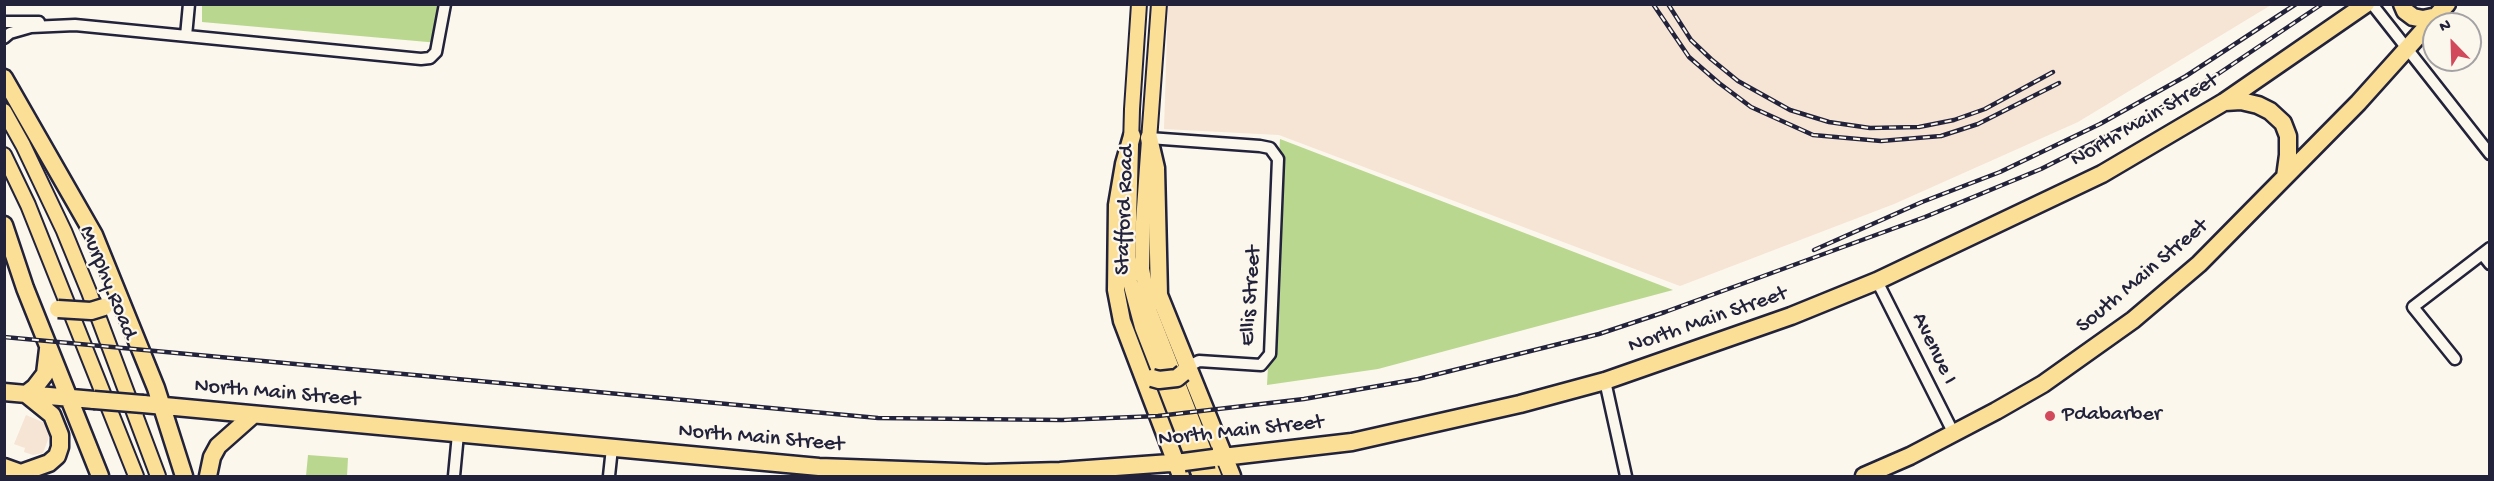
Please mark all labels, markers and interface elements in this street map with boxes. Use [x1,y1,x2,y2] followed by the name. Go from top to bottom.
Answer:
[2422,12,2482,72] north arrow
[2437,16,2454,38] text: N
[2066,68,2224,174] street label: North Main Street
[1111,144,1141,276] street label: Stafford Road
[2071,214,2215,340] street label: South Main Street
[72,222,142,344] street label: Murphy Road
[1235,245,1269,347] street label: Ellis Street
[1625,281,1791,361] street label: North Main Street
[1904,309,1962,389] street label: Avenue I
[193,374,361,414] street label: North Main Street
[2062,403,2162,429] place label: Pdabarber
[2043,409,2057,423] marker: Pdabarber
[1157,410,1325,454] street label: North Main Street
[677,419,845,459] street label: North Main Street

